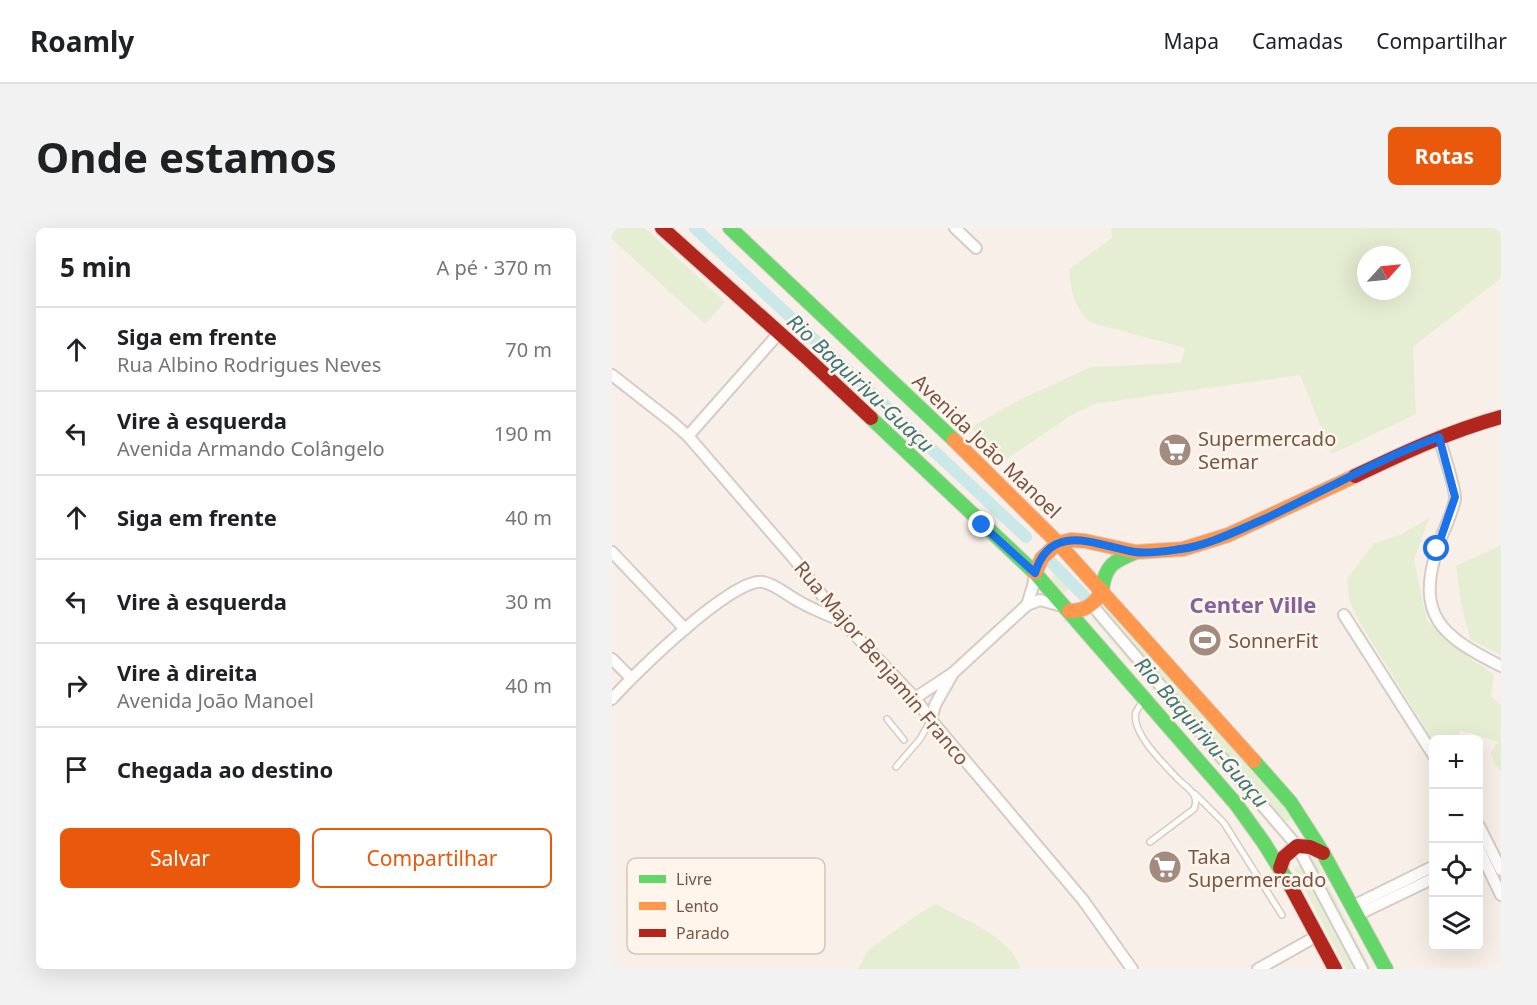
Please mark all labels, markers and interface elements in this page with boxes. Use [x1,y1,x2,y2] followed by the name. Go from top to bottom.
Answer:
[30,22,134,60] text: Roamly
[1163,27,1219,55] text: Mapa
[1252,27,1343,55] text: Camadas
[1376,27,1507,55] text: Compartilhar
[1388,127,1501,185] button: Rotas
[36,128,337,185] text: Onde estamos
[1357,246,1411,300] north arrow
[60,249,132,285] text: 5 min
[436,254,552,281] text: A pé · 370 m
[781,308,941,458] water label: Rio Baquirivu-Guaçu
[117,321,277,351] text: Siga em frente
[60,333,93,366] icon: ahead
[505,336,552,363] text: 70 m
[117,351,381,378] text: Rua Albino Rodrigues Neves
[907,368,1067,524] street label: Avenida João Manoel
[117,405,287,435] text: Vire à esquerda
[60,417,93,450] icon: left
[494,420,552,447] text: 190 m
[1198,425,1336,475] place label: Supermercado Semar
[1157,432,1193,468] supermarket icon: Supermercado Semar
[117,435,385,462] text: Avenida Armando Colângelo
[60,501,93,534] icon: ahead
[117,502,277,532] text: Siga em frente
[505,504,552,531] text: 40 m
[968,511,994,537] route end
[1423,535,1449,561] route start
[788,555,976,771] street label: Rua Major Benjamin Franco
[60,585,93,618] icon: left
[117,586,287,616] text: Vire à esquerda
[505,588,552,615] text: 30 m
[1190,589,1316,619] district label: Center Ville
[1187,622,1223,658] sports icon: SonnerFit
[1228,627,1318,654] place label: SonnerFit
[1129,651,1275,813] water label: Rio Baquirivu-Guaçu
[117,657,257,687] text: Vire à direita
[60,669,93,702] icon: right
[505,672,552,699] text: 40 m
[117,687,314,714] text: Avenida João Manoel
[1429,735,1483,951] map controls
[1429,735,1483,789] button: +
[60,753,93,786] icon: arrive
[117,754,333,784] text: Chegada ao destino
[1429,789,1483,843] button: −
[60,828,300,888] button: Salvar
[312,828,552,888] button: Compartilhar
[1188,843,1326,893] place label: Taka Supermercado
[1429,843,1483,897] button: locate
[1147,849,1183,885] supermarket icon: Taka Supermercado
[627,858,825,954] legend
[676,868,712,890] text: Livre
[676,895,719,917] text: Lento
[1429,897,1483,951] button: layers
[676,922,729,944] text: Parado

